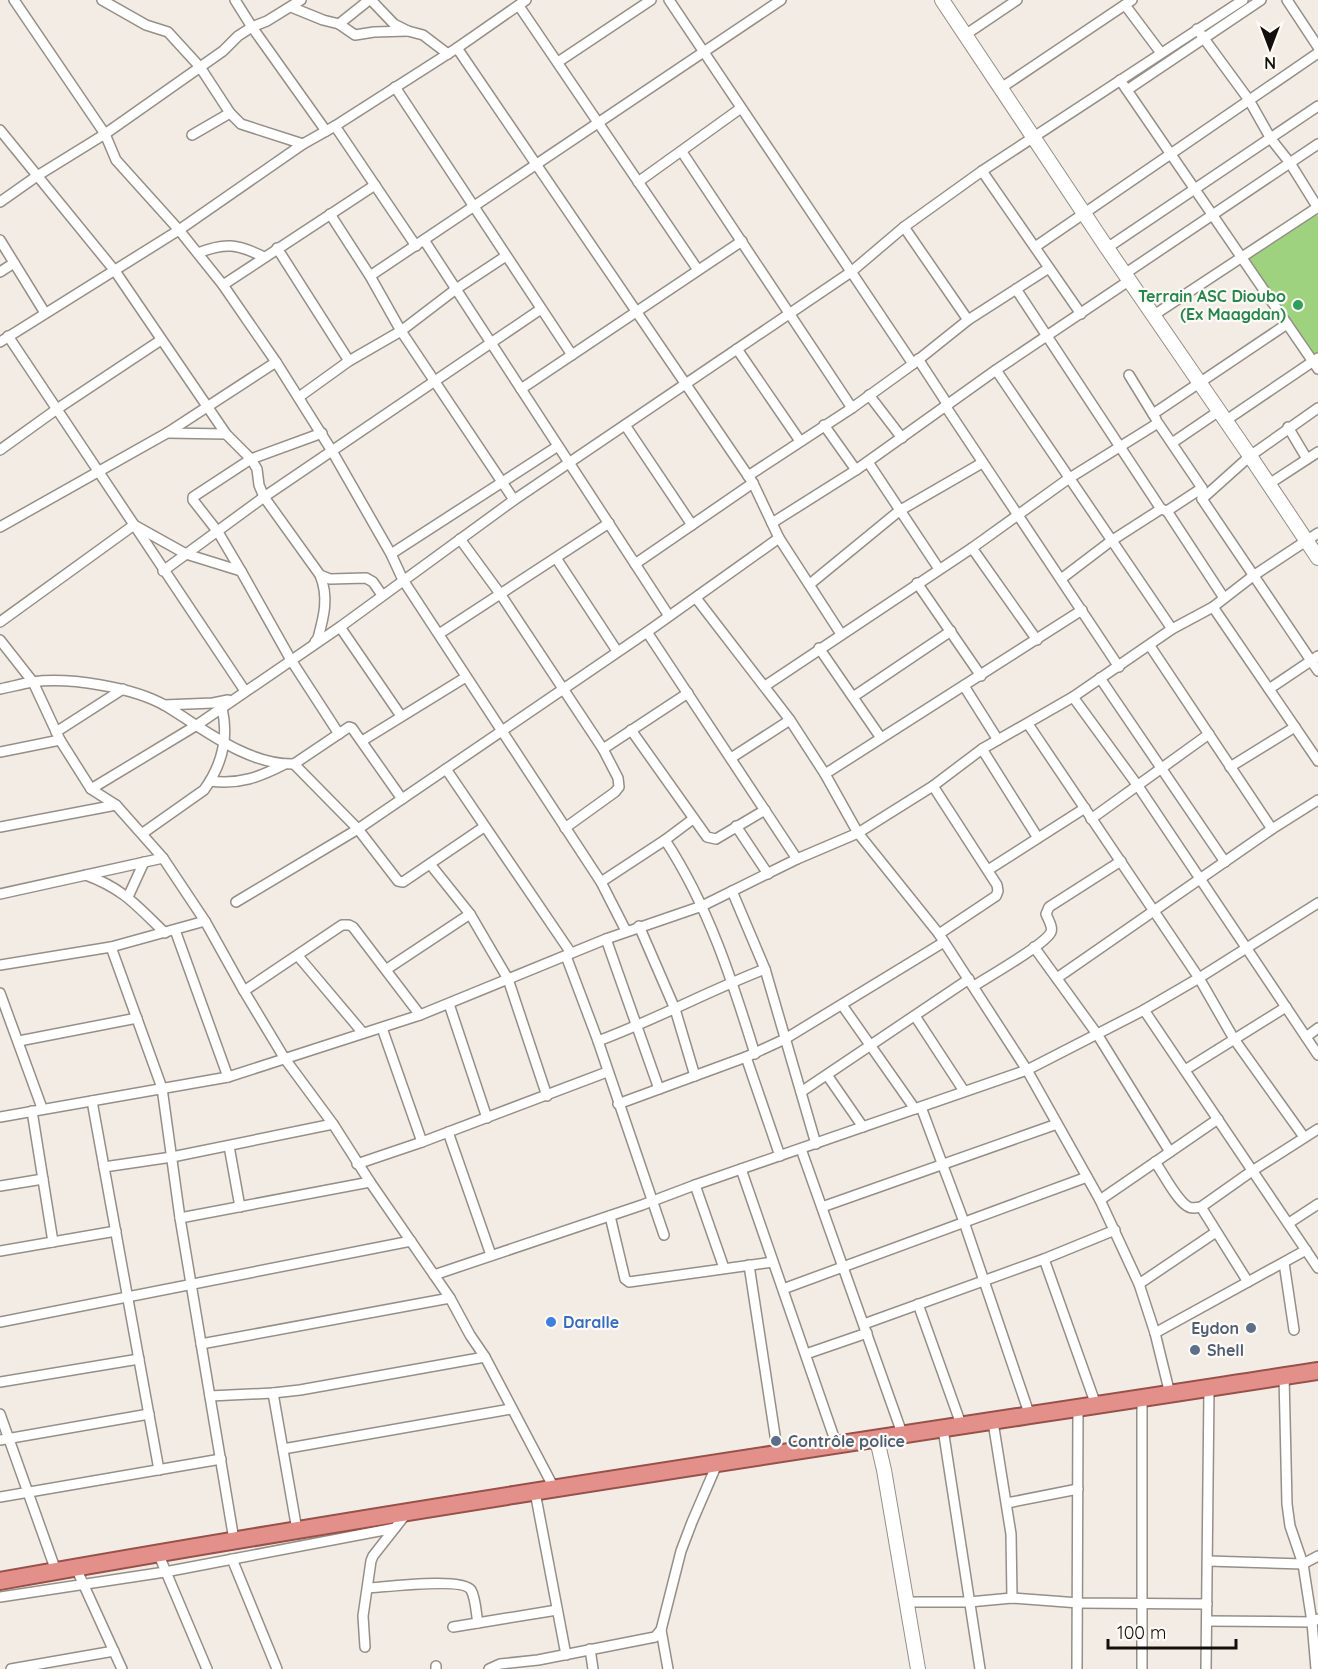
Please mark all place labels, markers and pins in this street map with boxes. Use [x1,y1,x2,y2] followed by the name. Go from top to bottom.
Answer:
[1138,286,1286,324] place label: Terrain ASC Dioubo (Ex Maagdan)
[1291,298,1305,312] marker: Terrain ASC Dioubo (Ex Maagdan)
[563,1312,619,1332] place label: Daralle
[544,1315,558,1329] marker: Daralle
[1191,1318,1239,1338] place label: Eydon
[1244,1321,1258,1335] marker: Eydon
[1207,1340,1244,1360] place label: Shell
[1188,1343,1202,1357] marker: Shell
[788,1431,905,1451] place label: Contrôle police
[769,1434,783,1448] marker: Contrôle police

